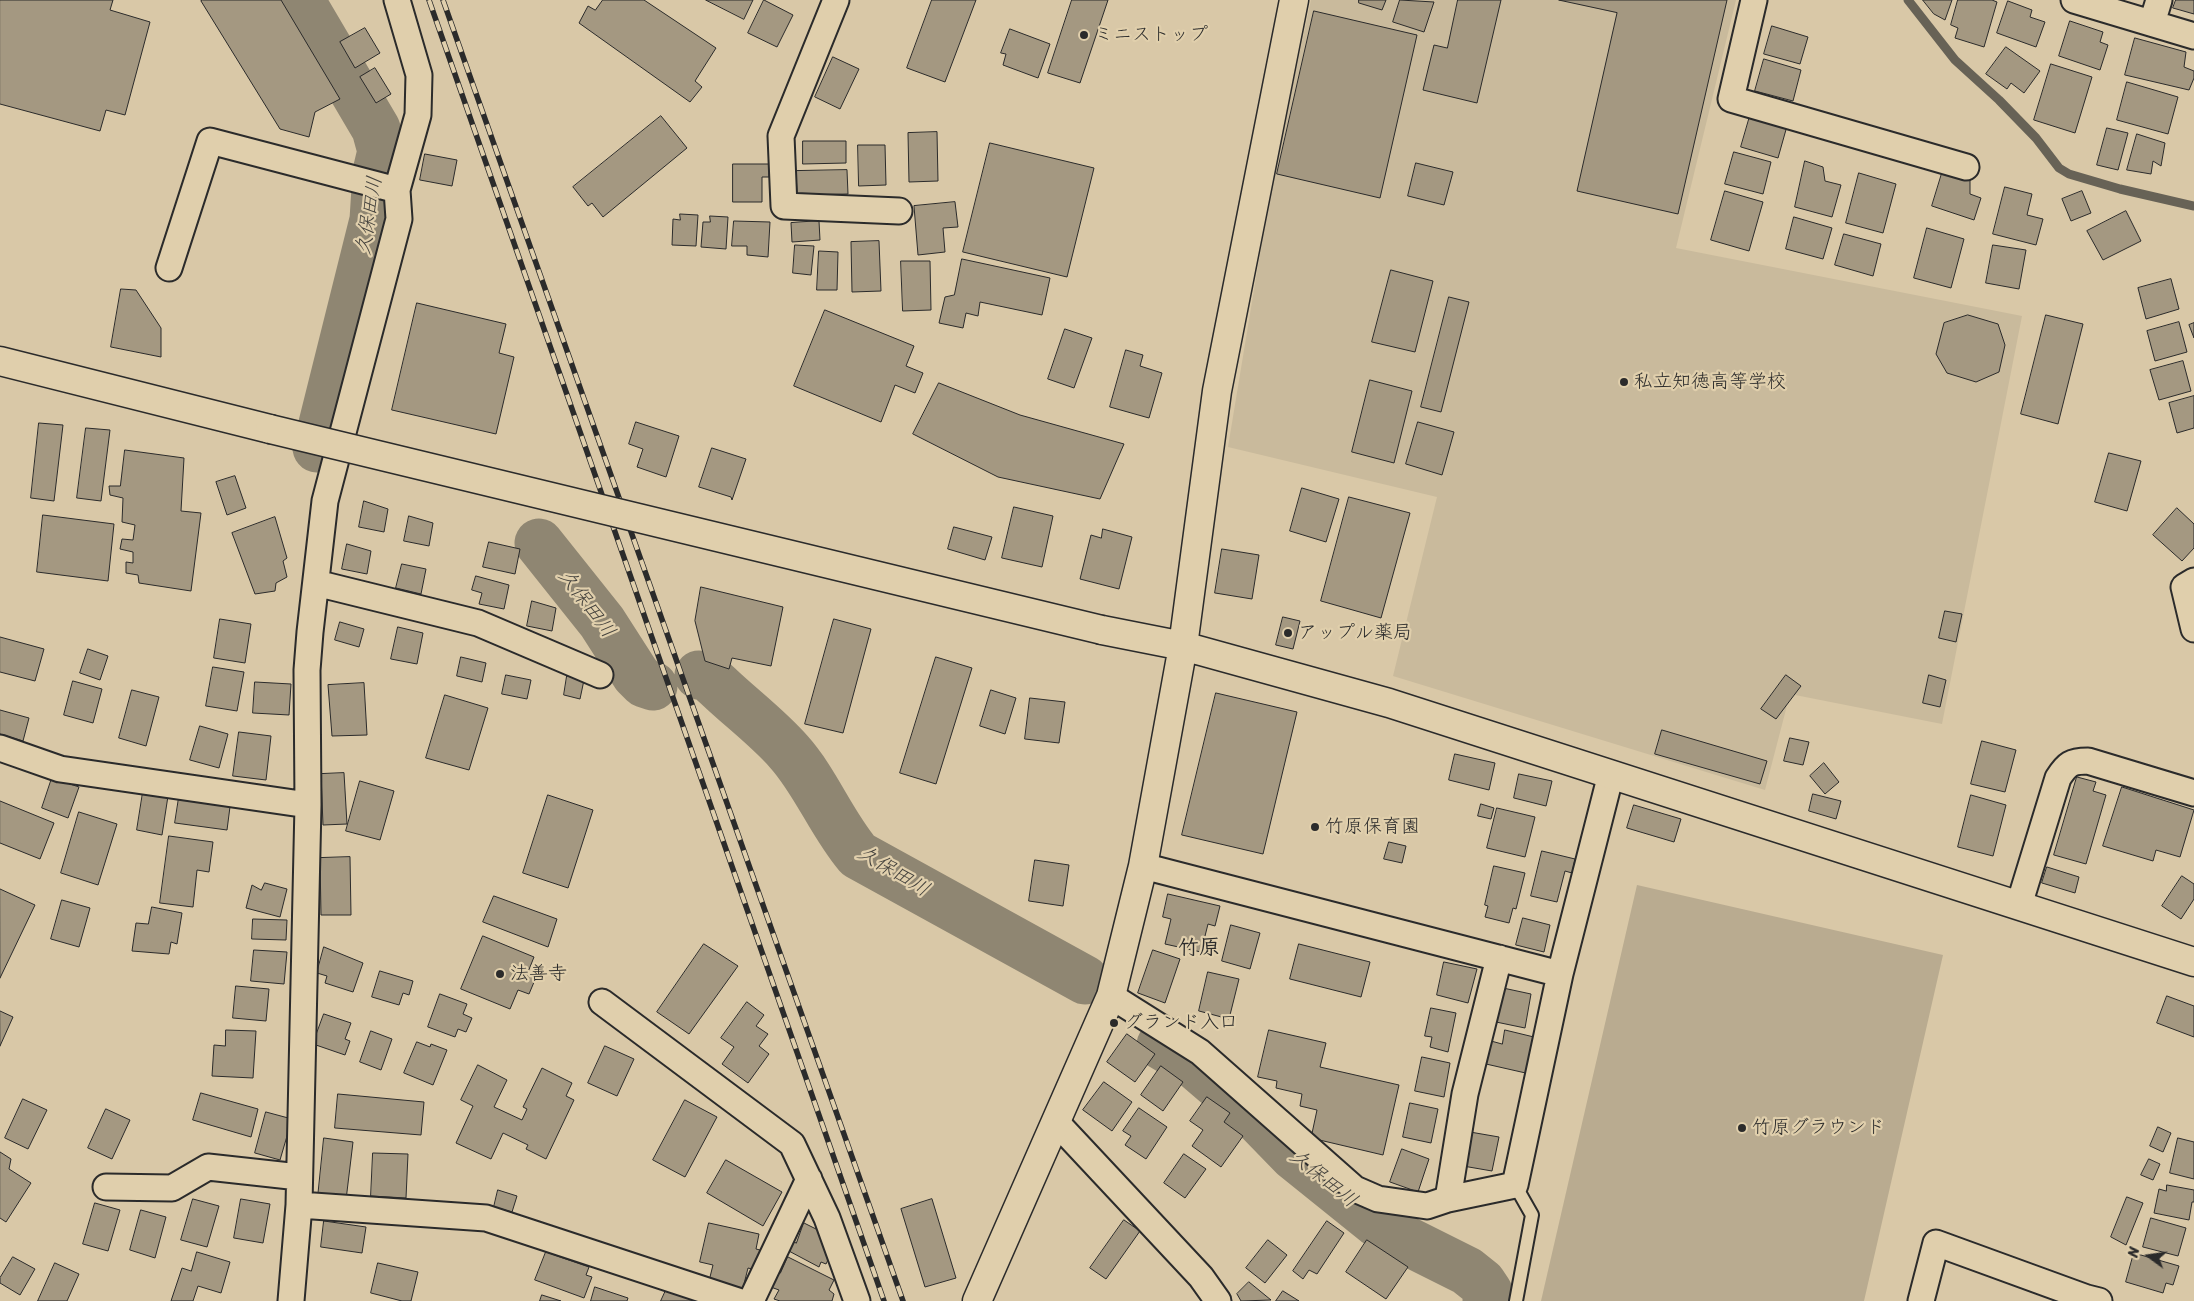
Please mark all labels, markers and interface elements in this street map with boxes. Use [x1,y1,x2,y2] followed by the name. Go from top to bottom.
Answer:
[1094,24,1208,46] place label: ミニストップ
[1078,29,1090,41] marker: ミニストップ
[352,175,388,257] water label: 久保田川
[1634,371,1786,393] place label: 私立知徳高等学校
[1618,376,1630,388] marker: 私立知徳高等学校
[552,565,620,643] water label: 久保田川
[1298,622,1412,644] place label: アップル薬局
[1282,627,1294,639] marker: アップル薬局
[1325,816,1420,838] place label: 竹原保育園
[1309,821,1321,833] marker: 竹原保育園
[853,841,933,903] water label: 久保田川
[1178,936,1220,962] district label: 竹原
[510,963,567,985] place label: 法善寺
[494,968,506,980] marker: 法善寺
[1124,1012,1238,1034] place label: グランド入口
[1108,1017,1120,1029] marker: グランド入口
[1752,1117,1885,1139] place label: 竹原グラウンド
[1736,1122,1748,1134] marker: 竹原グラウンド
[1284,1145,1362,1213] water label: 久保田川
[2124,1231,2174,1281] north arrow
[2121,1245,2147,1260] text: N

